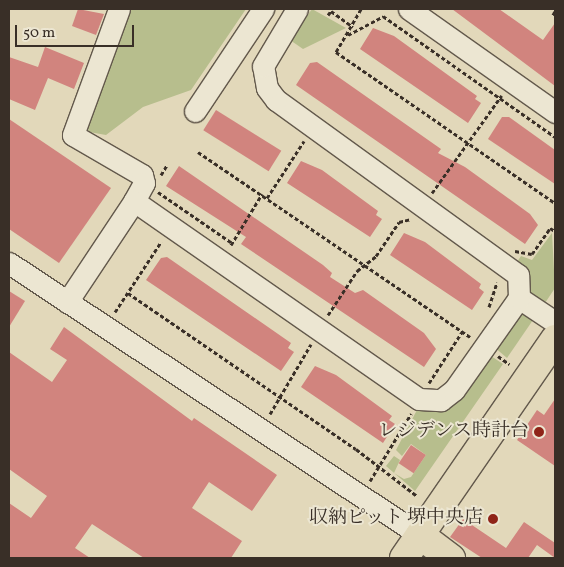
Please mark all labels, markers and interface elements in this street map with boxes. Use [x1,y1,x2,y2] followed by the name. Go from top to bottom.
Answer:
[18,15,136,47] scale bar
[23,23,55,44] text: 50 m
[377,421,529,443] place label: レジデンス時計台
[533,426,545,438] marker: レジデンス時計台
[308,508,483,530] place label: 収納ピット 堺中央店
[487,513,499,525] marker: 収納ピット 堺中央店

